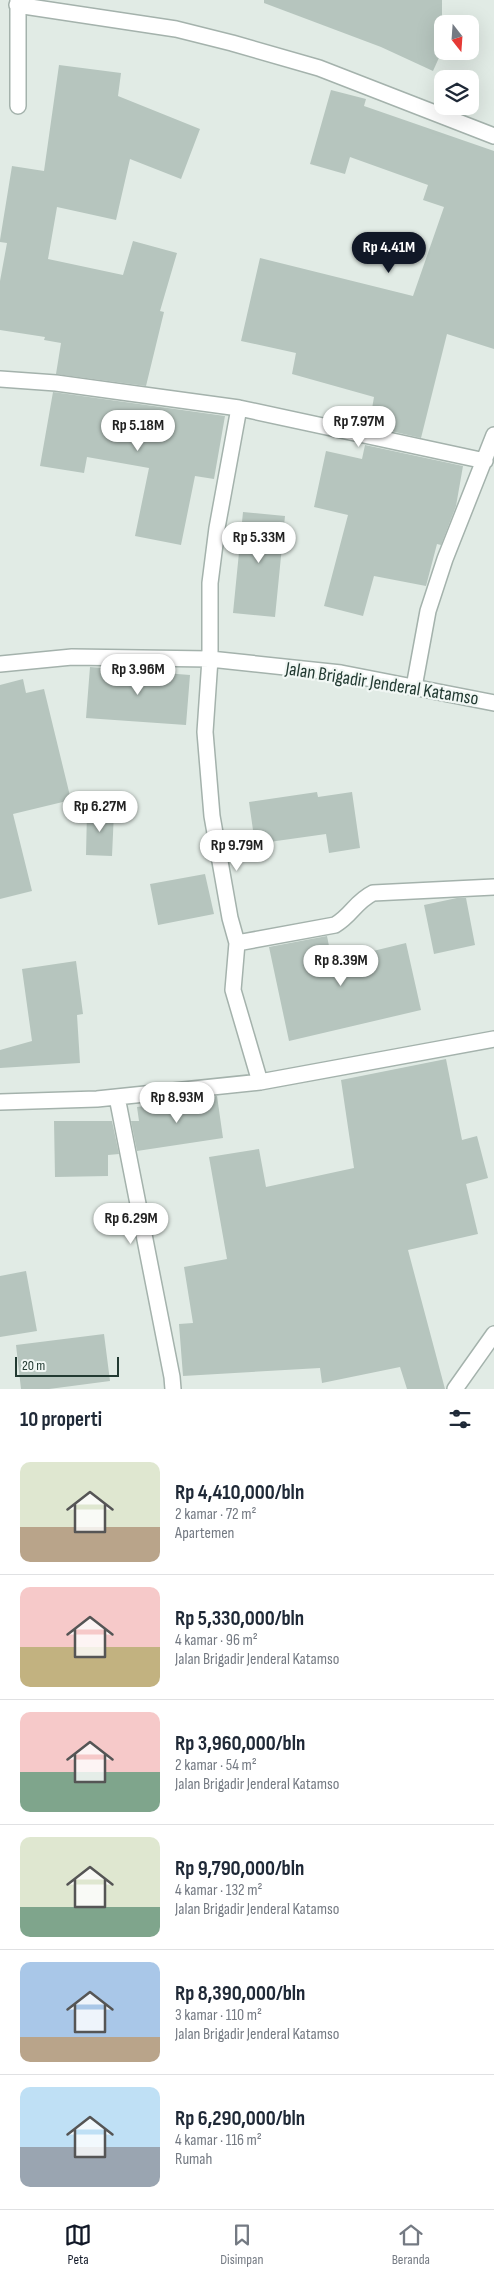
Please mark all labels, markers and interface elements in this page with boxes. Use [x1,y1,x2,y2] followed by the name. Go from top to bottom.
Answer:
[434,15,479,60] north arrow
[434,15,479,115] map controls
[434,70,479,115] button: layers
[337,232,441,274] pin: Rp 4.41M
[363,238,415,257] text: Rp 4.41M
[307,406,411,448] pin: Rp 7.97M
[86,410,190,452] pin: Rp 5.18M
[334,412,384,431] text: Rp 7.97M
[112,416,164,435] text: Rp 5.18M
[207,522,311,564] pin: Rp 5.33M
[233,528,285,547] text: Rp 5.33M
[86,654,190,696] pin: Rp 3.96M
[283,657,480,711] street label: Jalan Brigadir Jenderal Katamso
[111,660,165,679] text: Rp 3.96M
[48,790,152,833] pin: Rp 6.27M
[74,797,126,816] text: Rp 6.27M
[185,830,289,872] pin: Rp 9.79M
[211,836,263,855] text: Rp 9.79M
[289,944,393,987] pin: Rp 8.39M
[314,951,368,970] text: Rp 8.39M
[125,1082,229,1124] pin: Rp 8.93M
[150,1088,204,1107] text: Rp 8.93M
[79,1202,183,1245] pin: Rp 6.29M
[104,1209,158,1228] text: Rp 6.29M
[15,1354,119,1377] scale bar
[22,1357,45,1374] text: 20 m
[446,1405,474,1433] icon: filters
[20,1407,102,1432] text: 10 properti
[175,1480,304,1505] text: Rp 4,410,000/bln
[60,1482,120,1542] icon: home
[175,1505,256,1524] text: 2 kamar · 72 m²
[175,1524,234,1543] text: Apartemen
[175,1606,304,1631] text: Rp 5,330,000/bln
[60,1607,120,1667] icon: home
[175,1631,258,1650] text: 4 kamar · 96 m²
[175,1650,339,1669] text: Jalan Brigadir Jenderal Katamso
[175,1731,305,1756] text: Rp 3,960,000/bln
[60,1732,120,1792] icon: home
[175,1756,257,1775] text: 2 kamar · 54 m²
[175,1775,339,1794] text: Jalan Brigadir Jenderal Katamso
[175,1856,304,1881] text: Rp 9,790,000/bln
[60,1857,120,1917] icon: home
[175,1881,263,1900] text: 4 kamar · 132 m²
[175,1900,339,1919] text: Jalan Brigadir Jenderal Katamso
[175,1981,305,2006] text: Rp 8,390,000/bln
[60,1982,120,2042] icon: home
[175,2006,262,2025] text: 3 kamar · 110 m²
[175,2025,339,2044] text: Jalan Brigadir Jenderal Katamso
[175,2106,305,2131] text: Rp 6,290,000/bln
[60,2107,120,2167] icon: home
[175,2131,262,2150] text: 4 kamar · 116 m²
[175,2150,212,2169] text: Rumah
[64,2221,92,2268] tab: Peta
[220,2221,263,2268] tab: Disimpan
[392,2221,430,2268] tab: Beranda

